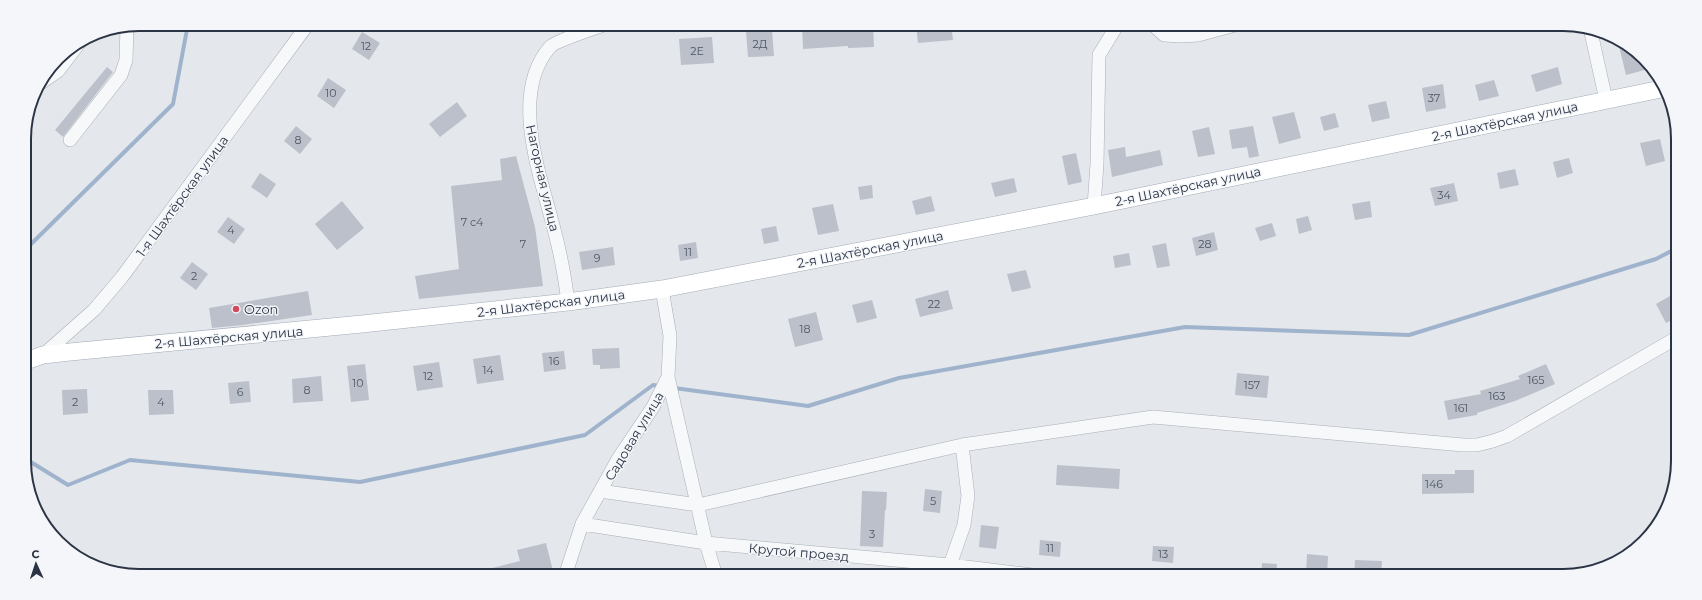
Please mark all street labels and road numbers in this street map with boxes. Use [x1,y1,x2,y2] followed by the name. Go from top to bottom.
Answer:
[1431,98,1579,144] street label: 2-я Шахтёрская улица
[523,123,563,233] street label: Нагорная улица
[133,132,231,260] street label: 1-я Шахтёрская улица
[1114,163,1262,209] street label: 2-я Шахтёрская улица
[795,227,945,271] street label: 2-я Шахтёрская улица
[476,286,626,320] street label: 2-я Шахтёрская улица
[154,323,304,351] street label: 2-я Шахтёрская улица
[601,389,667,483] street label: Садовая улица
[748,540,850,564] street label: Крутой проезд

